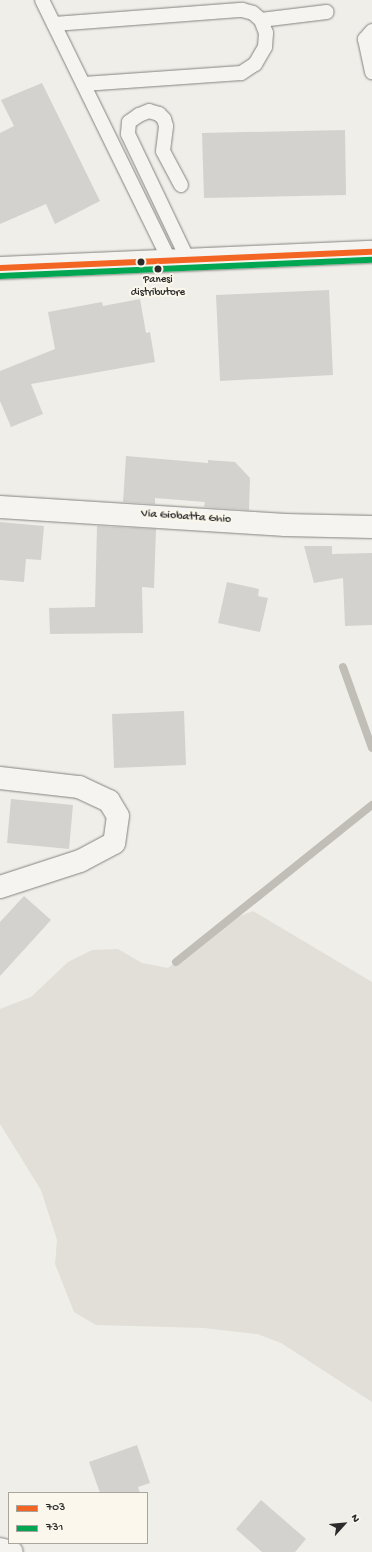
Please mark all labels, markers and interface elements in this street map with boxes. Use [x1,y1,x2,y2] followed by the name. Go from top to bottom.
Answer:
[136,257,146,267] unlabelled marker
[153,264,163,274] marker: Panesi distributore
[131,274,185,300] place label: Panesi distributore
[140,508,232,528] street label: Via Giobatta Ghio
[8,1492,148,1544] legend
[46,1501,65,1515] text: 703
[324,1504,364,1544] north arrow
[348,1513,362,1524] text: N
[46,1521,63,1535] text: 731

